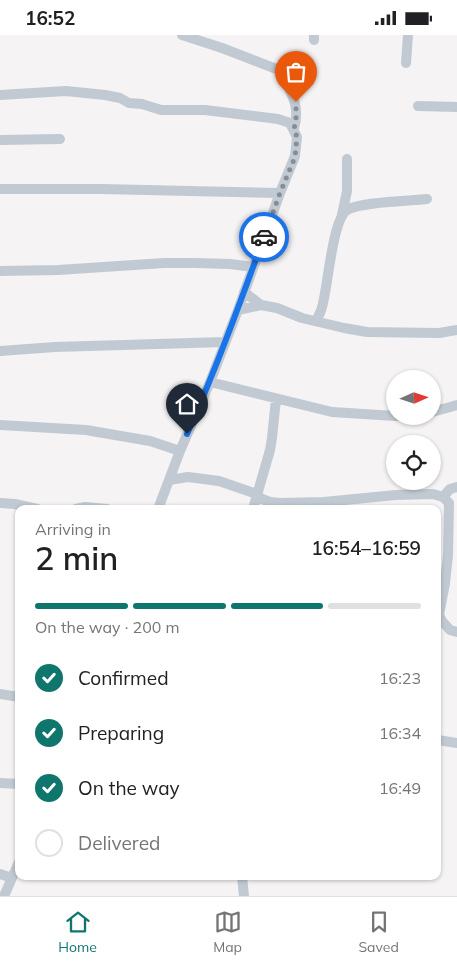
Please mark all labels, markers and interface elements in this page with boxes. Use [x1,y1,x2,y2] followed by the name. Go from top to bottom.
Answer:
[25,6,75,30] text: 16:52
[275,51,317,102] pin
[282,58,310,86] icon: bag
[239,212,289,262] courier
[250,223,278,251] icon: car
[386,370,441,425] north arrow
[386,370,441,490] map controls
[166,383,208,434] pin
[173,390,201,418] icon: home
[386,435,441,490] button: locate
[35,519,111,539] text: Arriving in
[311,536,421,560] text: 16:54–16:59
[35,538,118,578] text: 2 min
[35,617,180,637] text: On the way · 200 m
[35,664,63,692] icon: check
[78,666,169,690] text: Confirmed
[379,668,421,688] text: 16:23
[35,719,63,747] icon: check
[78,721,164,745] text: Preparing
[379,723,421,743] text: 16:34
[35,774,63,802] icon: check
[78,776,180,800] text: On the way
[379,778,421,798] text: 16:49
[78,831,160,855] text: Delivered
[58,908,97,956] tab: Home
[213,908,242,956] tab: Map
[358,908,399,956] tab: Saved

